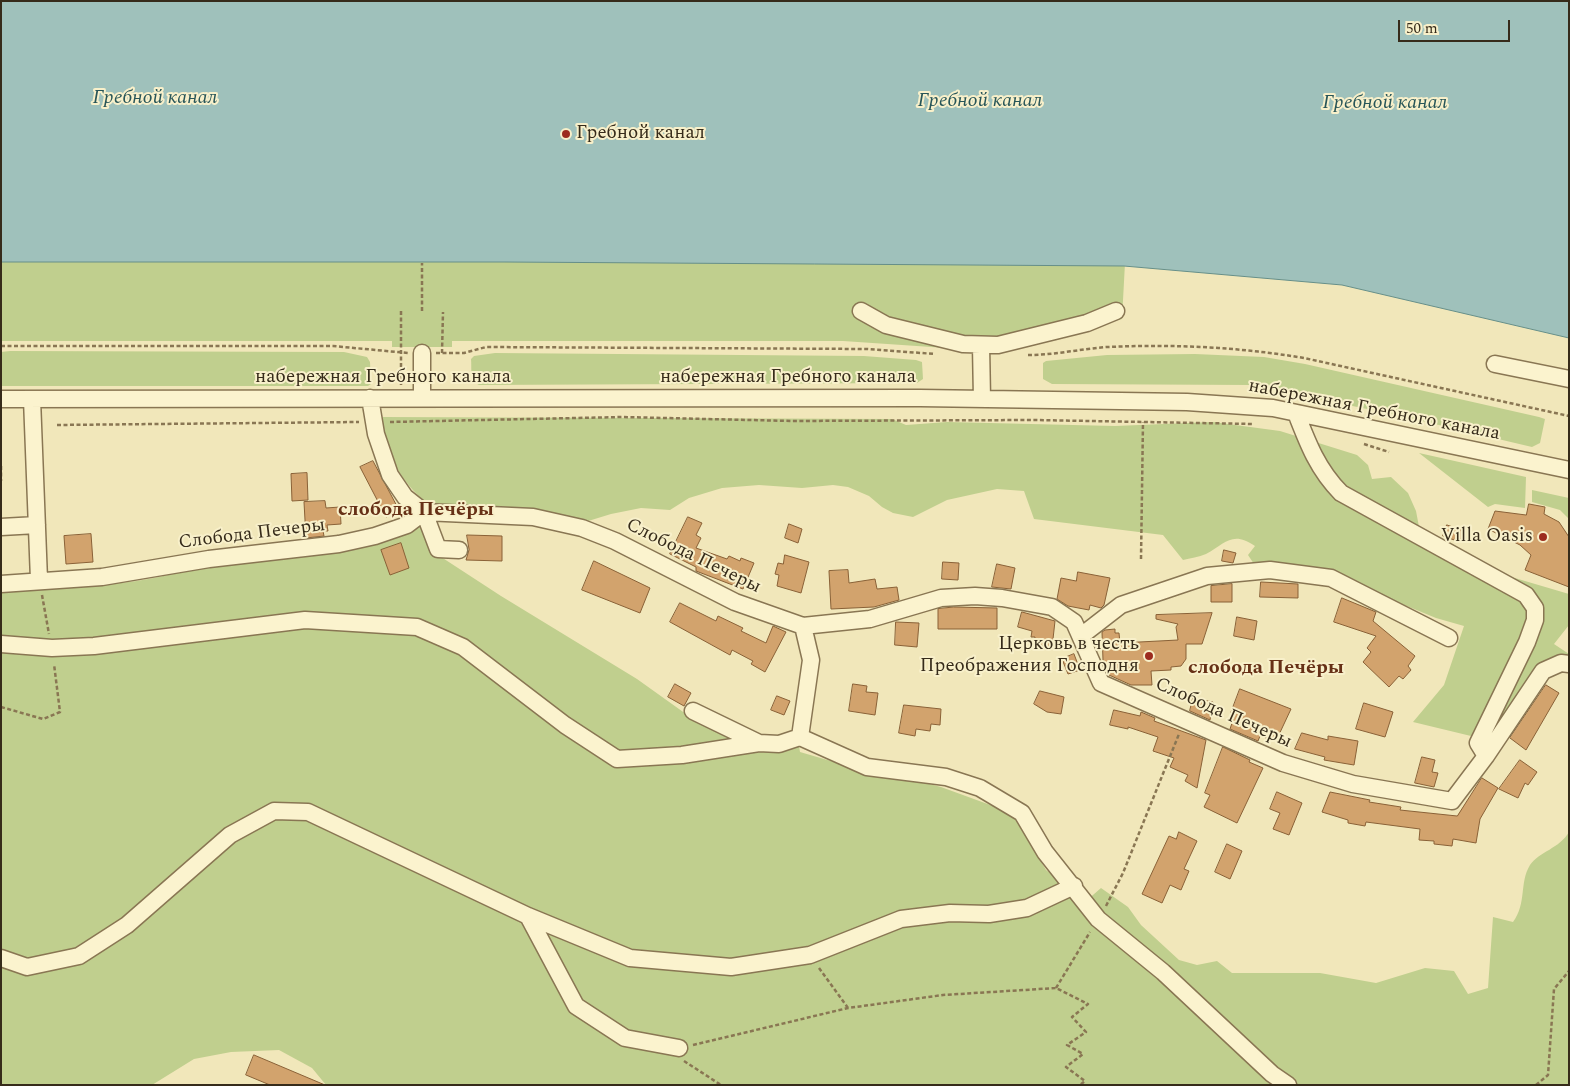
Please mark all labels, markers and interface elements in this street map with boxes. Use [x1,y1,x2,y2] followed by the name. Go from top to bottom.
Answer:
[1400,10,1512,42] scale bar
[1406,17,1438,40] text: 50 m
[93,87,217,111] water label: Гребной канал
[918,90,1042,114] water label: Гребной канал
[1323,92,1447,116] water label: Гребной канал
[576,123,705,145] place label: Гребной канал
[560,128,572,140] marker: Гребной канал
[255,367,511,389] street label: набережная Гребного канала
[660,367,916,389] street label: набережная Гребного канала
[1246,375,1502,447] street label: набережная Гребного канала
[338,499,494,523] district label: слобода Печёры
[622,514,764,600] street label: Слобода Печеры
[177,515,327,555] street label: Слобода Печеры
[1441,526,1533,548] place label: Villa Oasis
[1537,531,1549,543] marker: Villa Oasis
[920,634,1139,678] place label: Церковь в честь Преображения Господня
[1143,650,1155,662] marker: Церковь в честь Преображения Господня
[1188,657,1344,681] district label: слобода Печёры
[1151,674,1295,754] street label: Слобода Печеры

